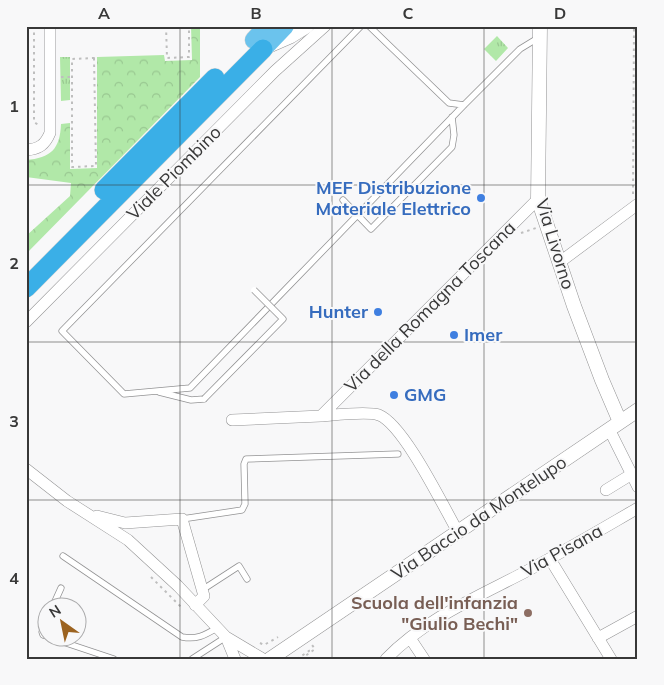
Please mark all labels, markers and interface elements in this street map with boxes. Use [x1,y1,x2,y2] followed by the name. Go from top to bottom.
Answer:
[98,3,110,23] text: A
[250,3,262,23] text: B
[403,3,414,23] text: C
[554,3,566,23] text: D
[9,96,19,116] text: 1
[122,121,226,225] street label: Viale Piombino
[315,176,471,220] place label: MEF Distribuzione Materiale Elettrico
[475,192,487,204] marker: MEF Distribuzione Materiale Elettrico
[531,196,580,292] street label: Via Livorno
[339,216,520,397] street label: Via della Romagna Toscana
[9,253,19,273] text: 2
[309,300,369,323] place label: Hunter
[372,306,384,318] marker: Hunter
[464,323,503,346] place label: Imer
[448,329,460,341] marker: Imer
[404,383,446,406] place label: GMG
[388,389,400,401] marker: GMG
[9,411,19,431] text: 3
[387,450,571,585] street label: Via Baccio da Montelupo
[517,519,606,582] street label: Via Pisana
[9,568,19,588] text: 4
[351,591,518,635] place label: Scuola dell'infanzia "Giulio Bechi"
[38,598,88,648] north arrow
[46,601,64,622] text: N
[522,607,534,619] marker: Scuola dell'infanzia "Giulio Bechi"

